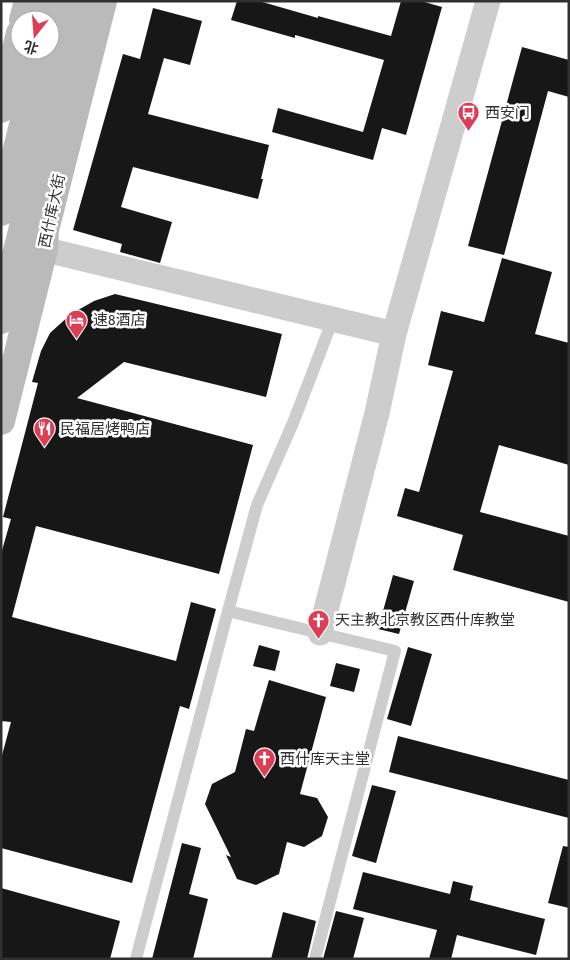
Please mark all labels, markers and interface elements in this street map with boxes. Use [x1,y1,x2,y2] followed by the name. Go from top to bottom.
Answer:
[10,10,60,60] north arrow
[22,37,41,57] text: 北
[457,101,481,132] bus stop icon: 西安门
[485,104,530,122] place label: 西安门
[35,172,69,250] street label: 西什库大街
[65,308,89,339] hotel icon: 速8酒店
[93,311,146,329] place label: 速8酒店
[32,417,56,448] restaurant icon: 民福居烤鸭店
[60,420,150,438] place label: 民福居烤鸭店
[307,608,331,639] church icon: 天主教北京教区西什库教堂
[335,611,515,629] place label: 天主教北京教区西什库教堂
[252,747,276,778] church icon: 西什库天主堂
[280,750,370,768] place label: 西什库天主堂

